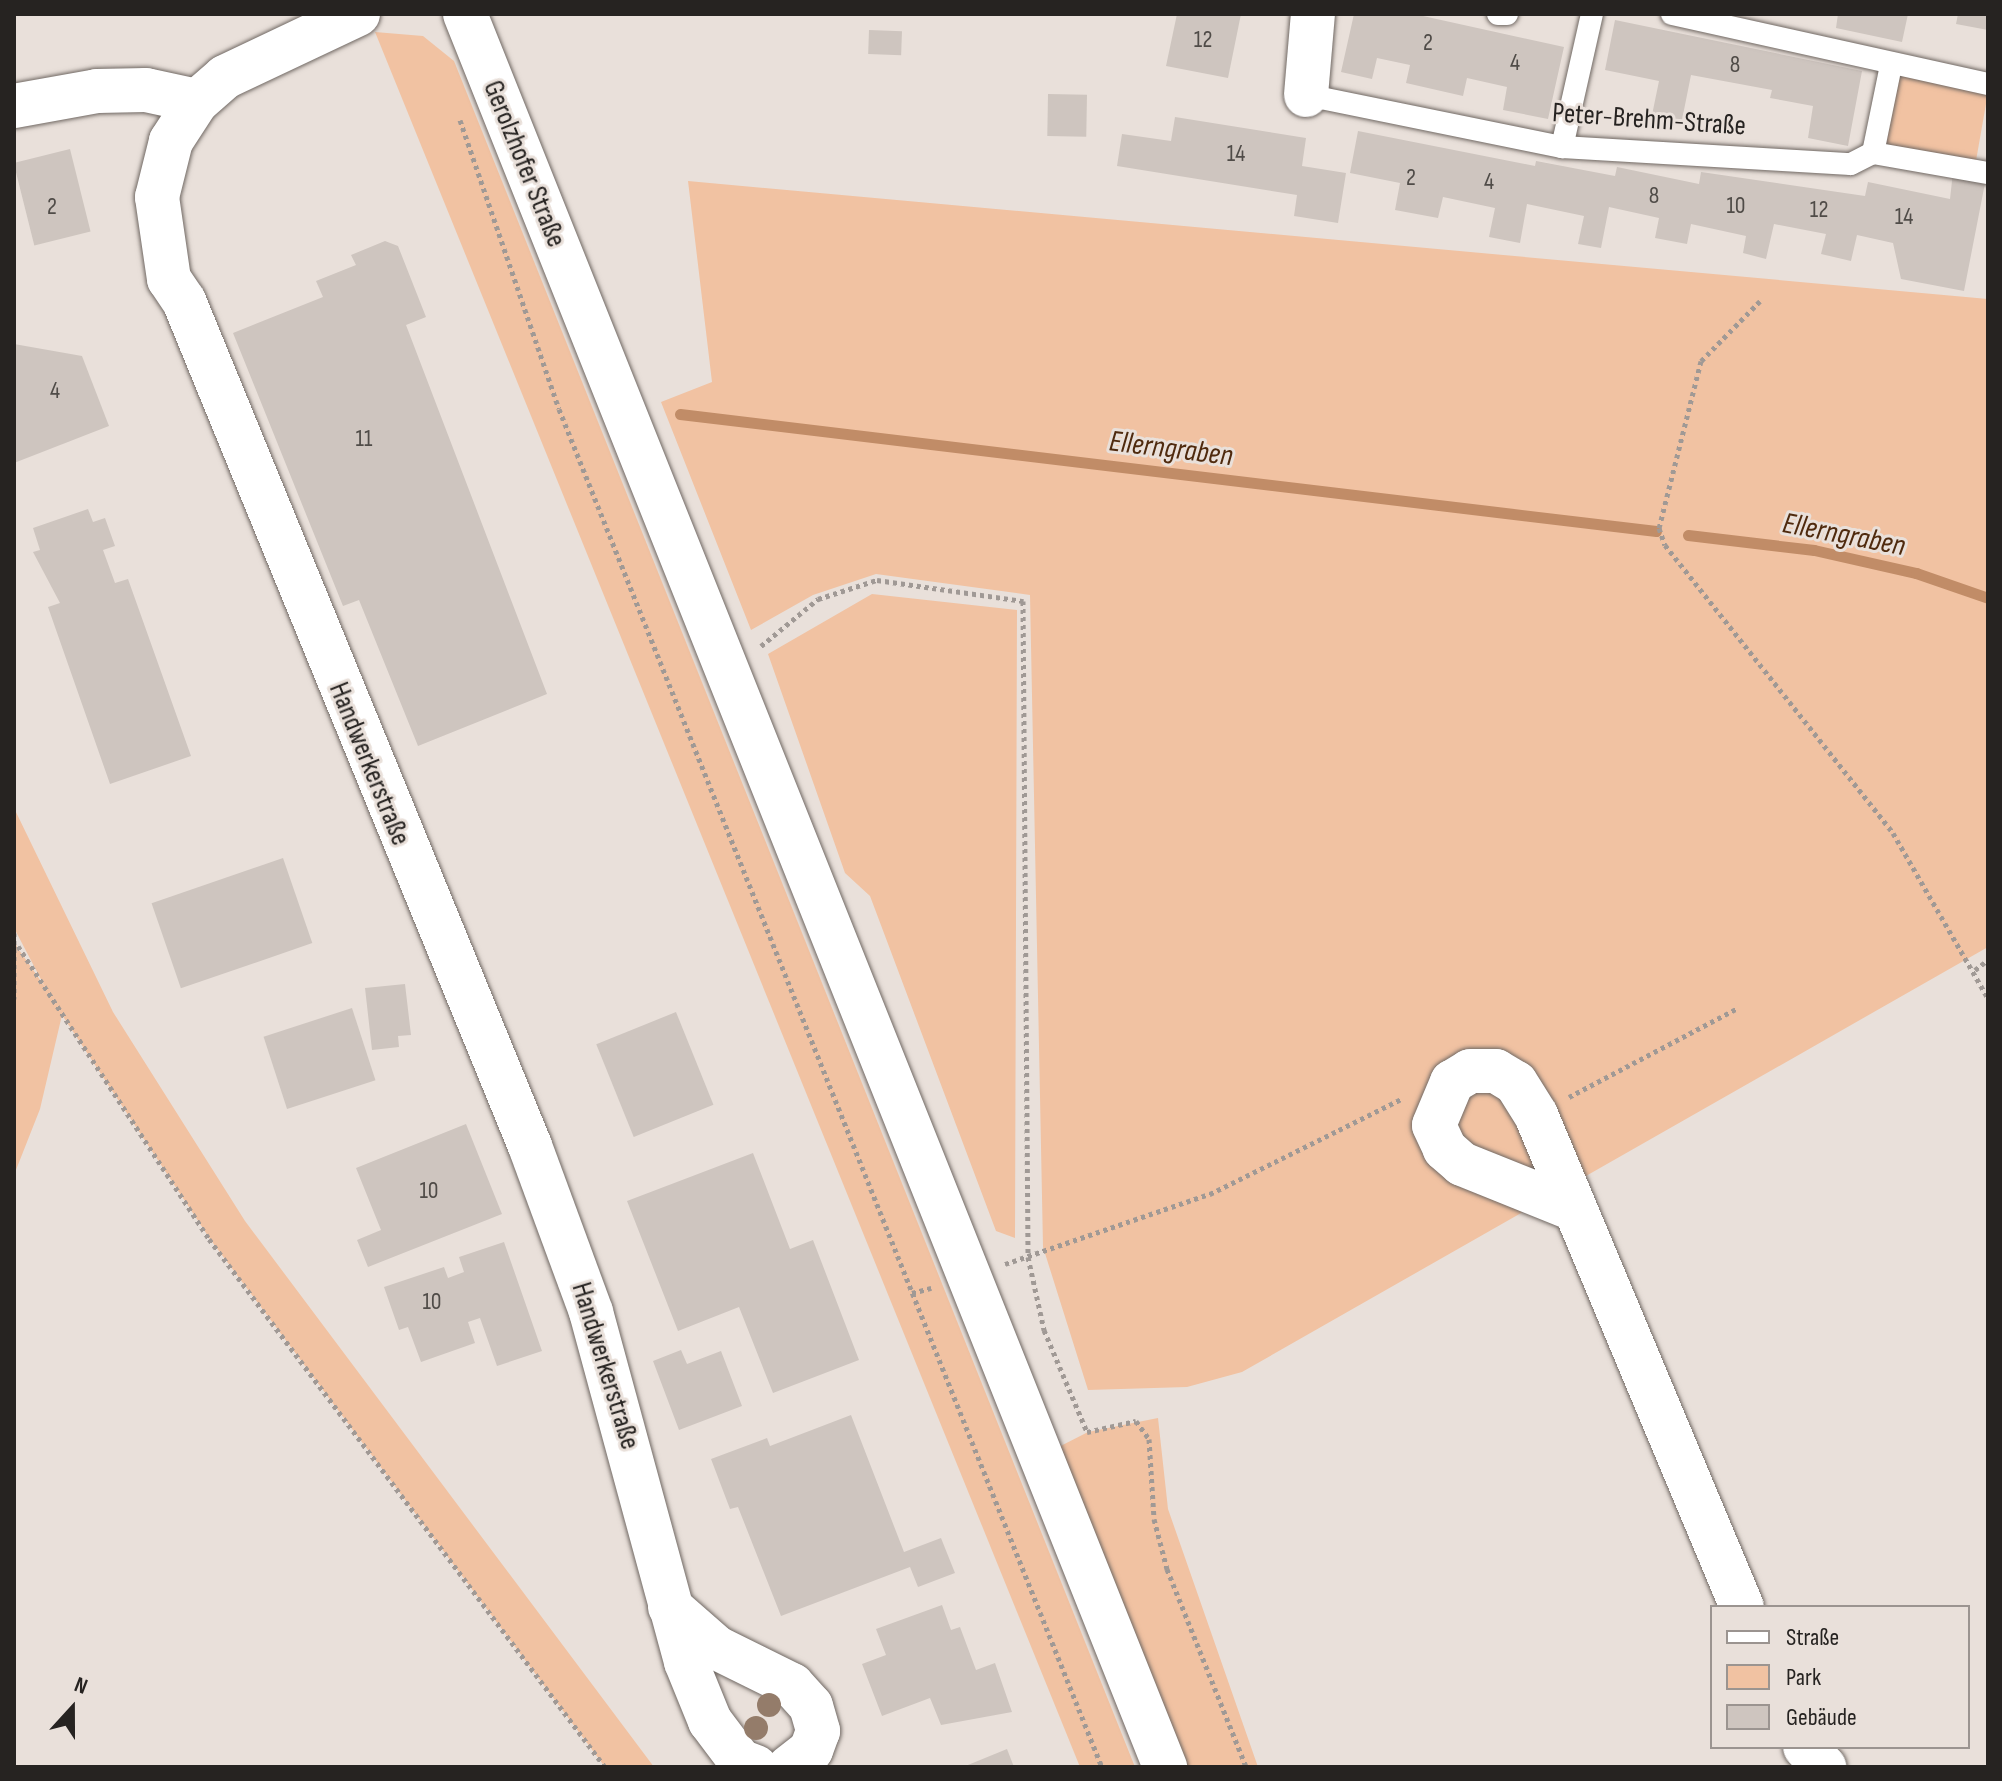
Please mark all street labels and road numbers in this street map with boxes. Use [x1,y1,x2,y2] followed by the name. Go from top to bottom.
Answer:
[475,76,573,252] street label: Gerolzhofer Straße
[1551,96,1747,144] street label: Peter-Brehm-Straße
[321,678,417,850] street label: Handwerkerstraße
[564,1279,646,1453] street label: Handwerkerstraße

